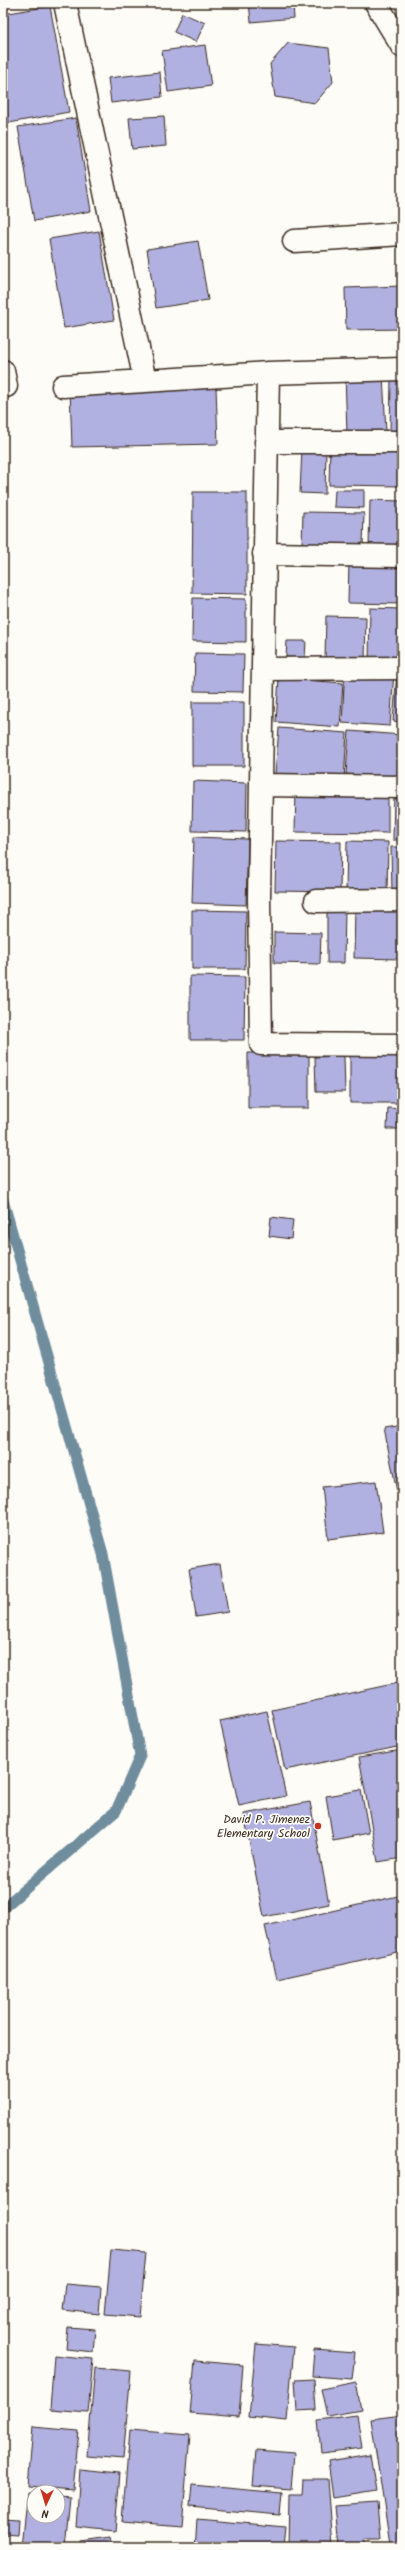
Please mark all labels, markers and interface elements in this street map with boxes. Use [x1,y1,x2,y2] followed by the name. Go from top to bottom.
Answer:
[217,1810,310,1843] place label: David P. Jimenez Elementary School
[313,1821,323,1831] marker: David P. Jimenez Elementary School
[26,2484,66,2524] north arrow
[41,2504,49,2522] text: N

